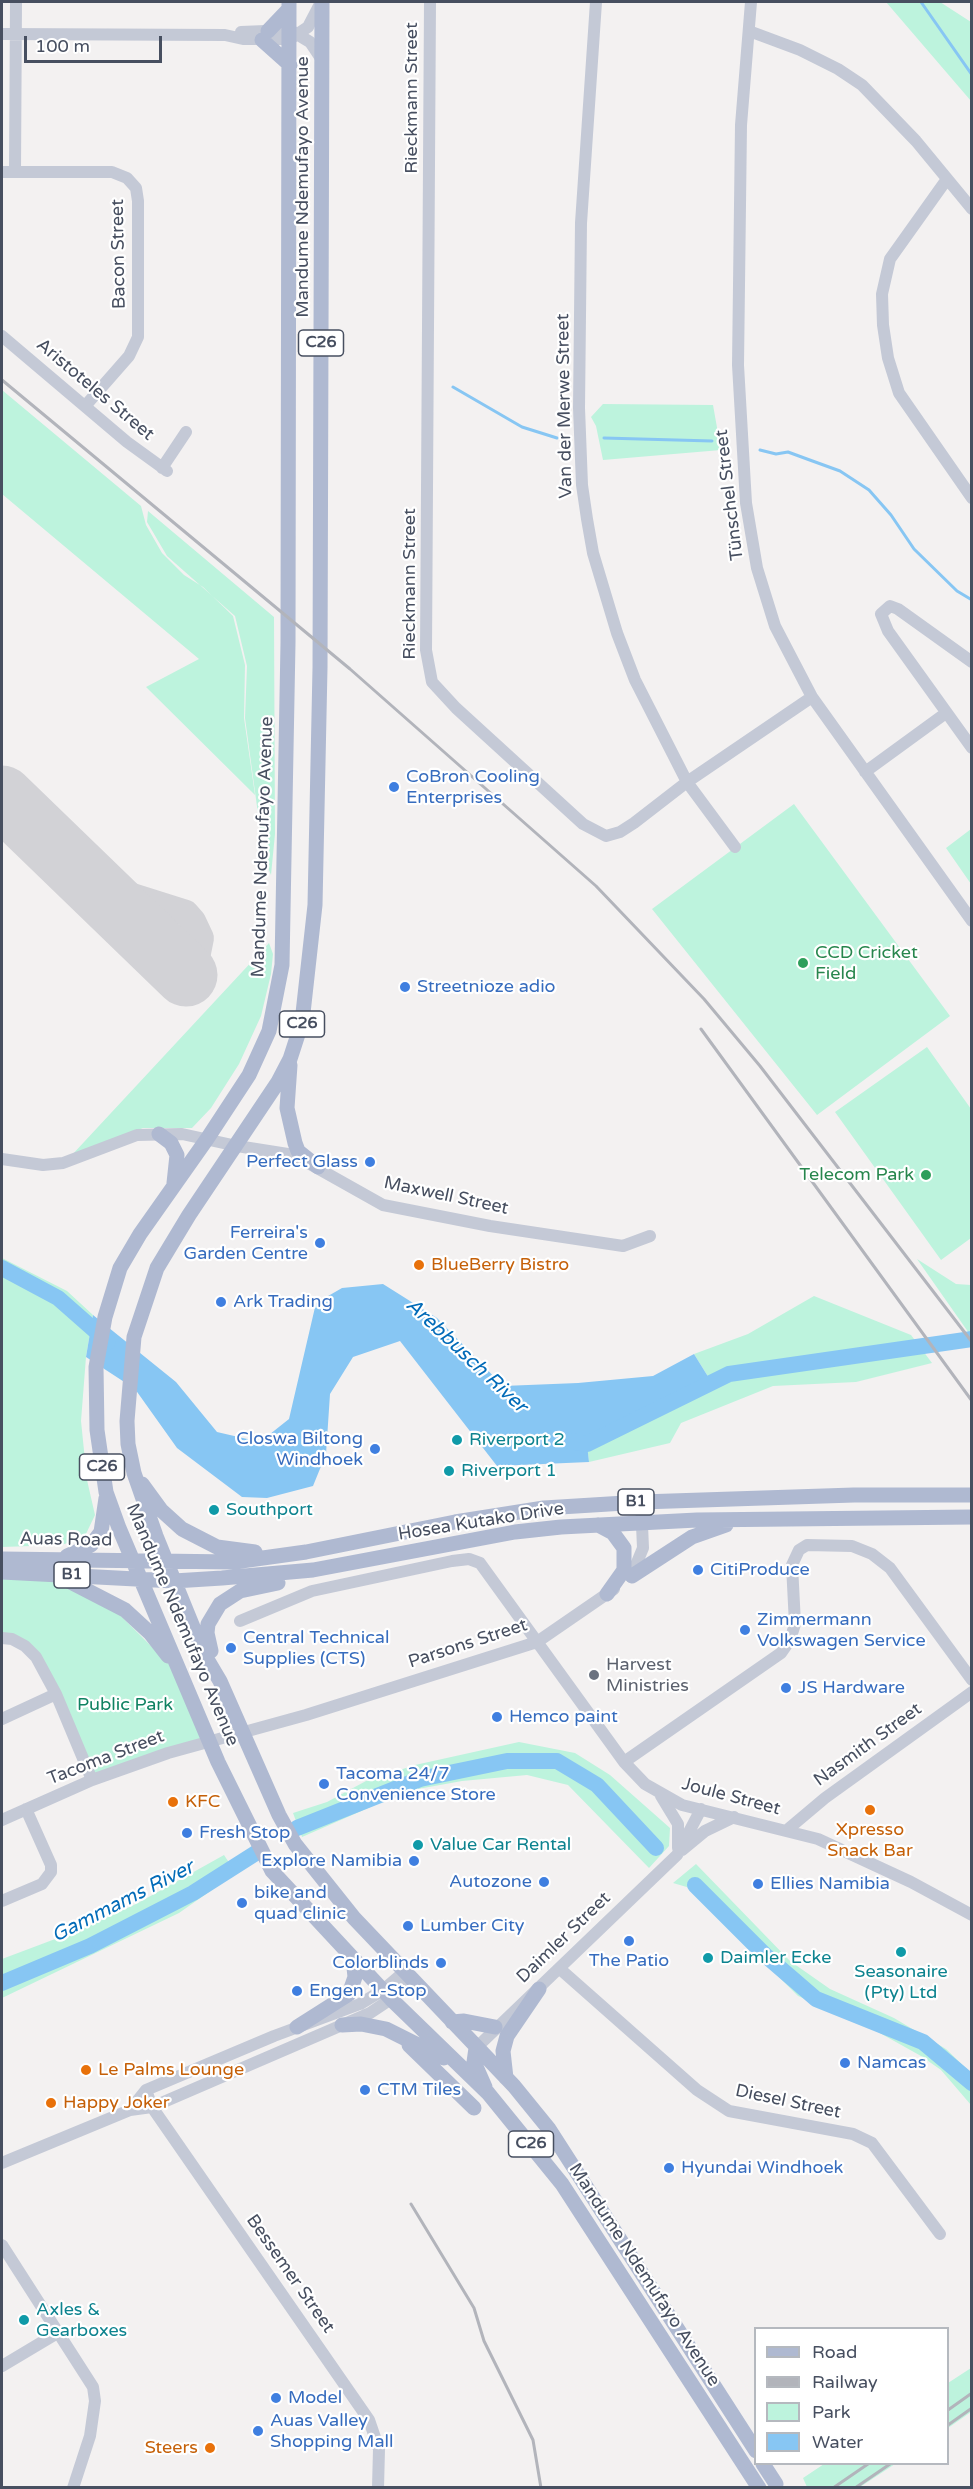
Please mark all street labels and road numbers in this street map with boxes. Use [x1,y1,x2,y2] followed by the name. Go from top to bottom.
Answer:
[401,22,423,174] street label: Rieckmann Street
[292,56,314,318] street label: Mandume Ndemufayo Avenue
[107,199,131,309] street label: Bacon Street
[553,313,577,499] street label: Van der Merwe Street
[298,330,344,356] road number: C26
[32,334,158,446] street label: Aristoteles Street
[711,428,749,562] street label: Tünschel Street
[399,508,421,660] street label: Rieckmann Street
[248,716,278,978] street label: Mandume Ndemufayo Avenue
[280,1011,324,1037] road number: C26
[382,1172,510,1220] street label: Maxwell Street
[80,1454,124,1480] road number: C26
[618,1489,654,1515] road number: B1
[397,1498,565,1546] street label: Hosea Kutako Drive
[121,1500,243,1750] street label: Mandume Ndemufayo Avenue
[19,1528,113,1552] street label: Auas Road
[54,1562,90,1588] road number: B1
[406,1615,530,1673] street label: Parsons Street
[810,1699,926,1791] street label: Nasmith Street
[45,1726,167,1790] street label: Tacoma Street
[679,1773,783,1821] street label: Joule Street
[513,1888,615,1988] street label: Daimler Street
[733,2080,843,2124] street label: Diesel Street
[508,2131,554,2157] road number: C26
[564,2159,724,2391] street label: Mandume Ndemufayo Avenue
[241,2211,339,2337] street label: Bessemer Street

